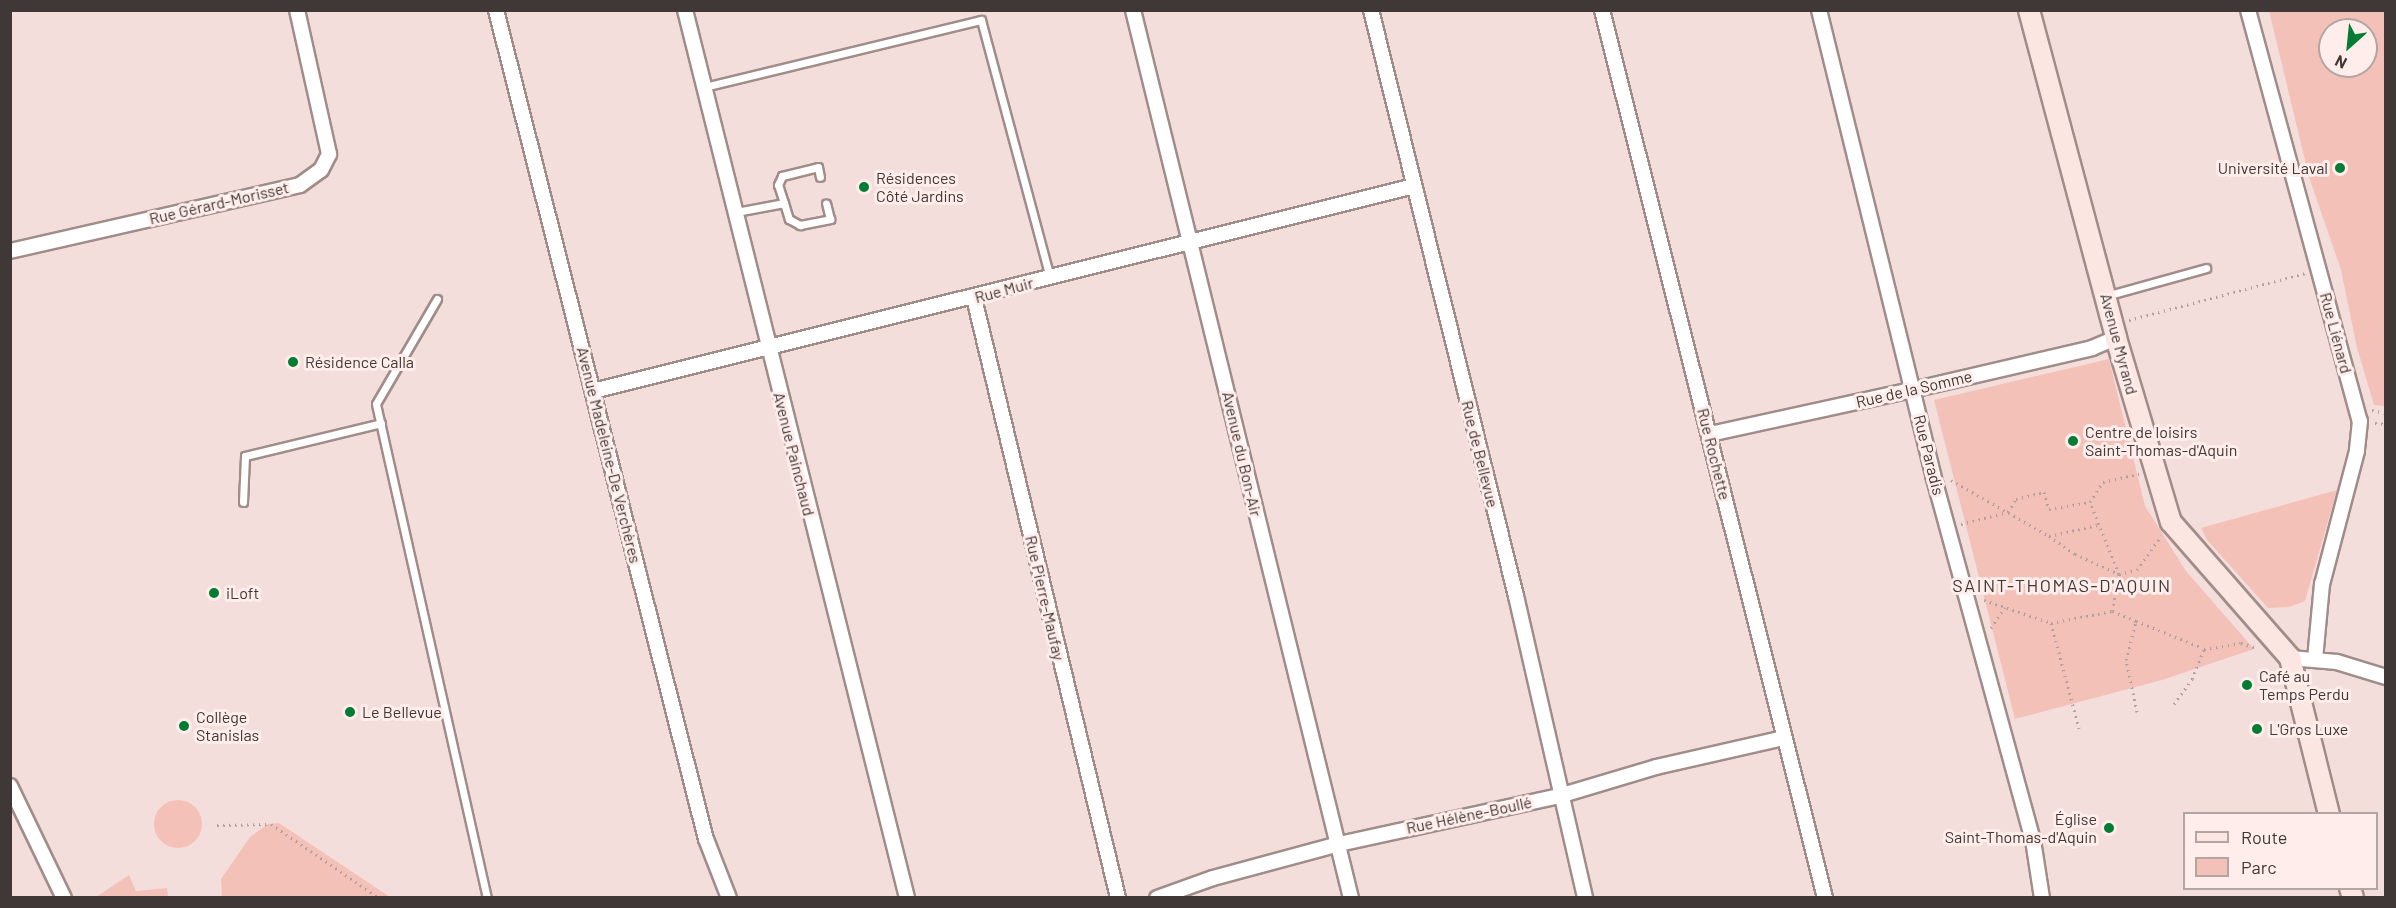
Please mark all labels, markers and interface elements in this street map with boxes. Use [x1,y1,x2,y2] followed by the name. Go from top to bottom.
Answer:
[2318,18,2378,78] north arrow
[2331,52,2350,74] text: N
[2218,158,2328,178] place label: Université Laval
[2333,161,2347,175] marker: Université Laval
[876,168,964,206] place label: Résidences Côté Jardins
[147,178,291,228] street label: Rue Gérard-Morisset
[857,180,871,194] marker: Résidences Côté Jardins
[973,273,1035,307] street label: Rue Muir
[2316,290,2356,376] street label: Rue Liénard
[2096,291,2142,397] street label: Avenue Myrand
[573,345,645,565] street label: Avenue Madeleine-De Verchères
[305,352,414,372] place label: Résidence Calla
[286,355,300,369] marker: Résidence Calla
[1854,366,1974,412] street label: Rue de la Somme
[769,390,819,518] street label: Avenue Painchaud
[1218,390,1266,518] street label: Avenue du Bon-Air
[1457,399,1503,509] street label: Rue de Bellevue
[1693,406,1735,502] street label: Rue Rochette
[1910,413,1948,497] street label: Rue Paradis
[2085,422,2237,460] place label: Centre de loisirs Saint-Thomas-d'Aquin
[2066,434,2080,448] marker: Centre de loisirs Saint-Thomas-d'Aquin
[1021,534,1069,662] street label: Rue Pierre-Maufay
[1952,574,2172,596] district label: SAINT-THOMAS-D'AQUIN
[226,583,259,603] place label: iLoft
[207,586,221,600] marker: iLoft
[2259,666,2349,704] place label: Café au Temps Perdu
[2240,678,2254,692] marker: Café au Temps Perdu
[362,702,442,722] place label: Le Bellevue
[343,705,357,719] marker: Le Bellevue
[196,707,259,745] place label: Collège Stanislas
[177,719,191,733] marker: Collège Stanislas
[2269,719,2348,739] place label: L'Gros Luxe
[2250,722,2264,736] marker: L'Gros Luxe
[1404,792,1534,838] street label: Rue Hélène-Boullé
[1945,809,2097,847] place label: Église Saint-Thomas-d'Aquin
[2183,812,2378,890] legend
[2102,821,2116,835] marker: Église Saint-Thomas-d'Aquin
[2241,826,2287,848] text: Route
[2241,856,2277,878] text: Parc

